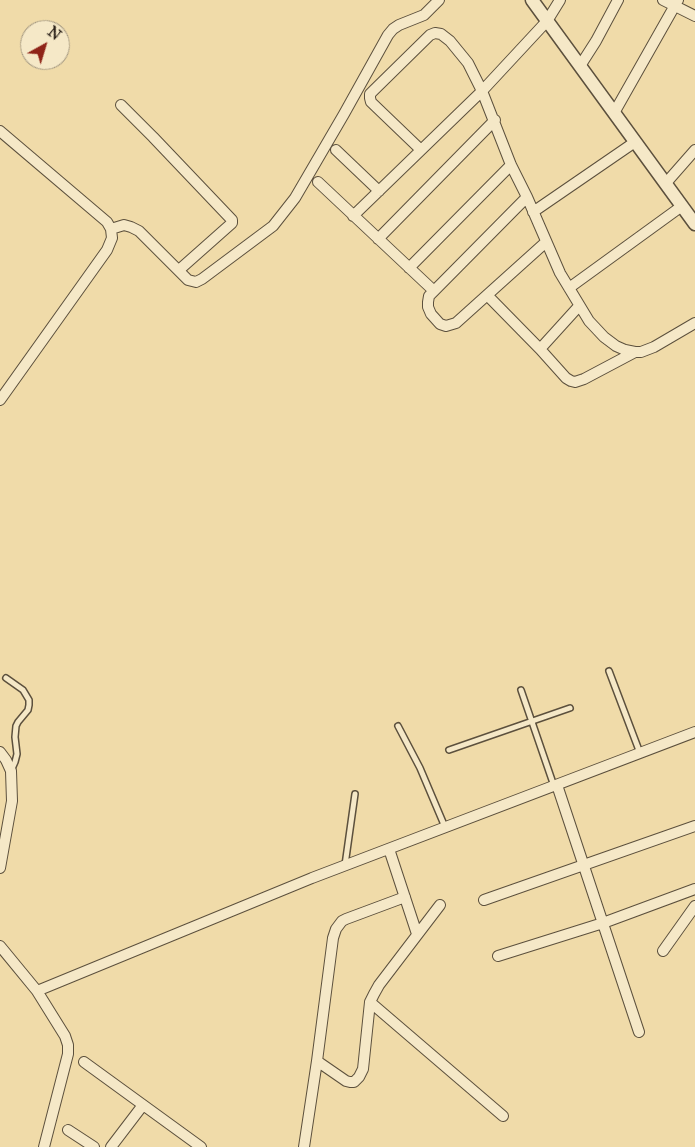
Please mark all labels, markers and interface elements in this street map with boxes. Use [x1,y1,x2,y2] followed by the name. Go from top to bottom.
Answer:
[20,20,70,70] north arrow
[44,23,64,44] text: N

